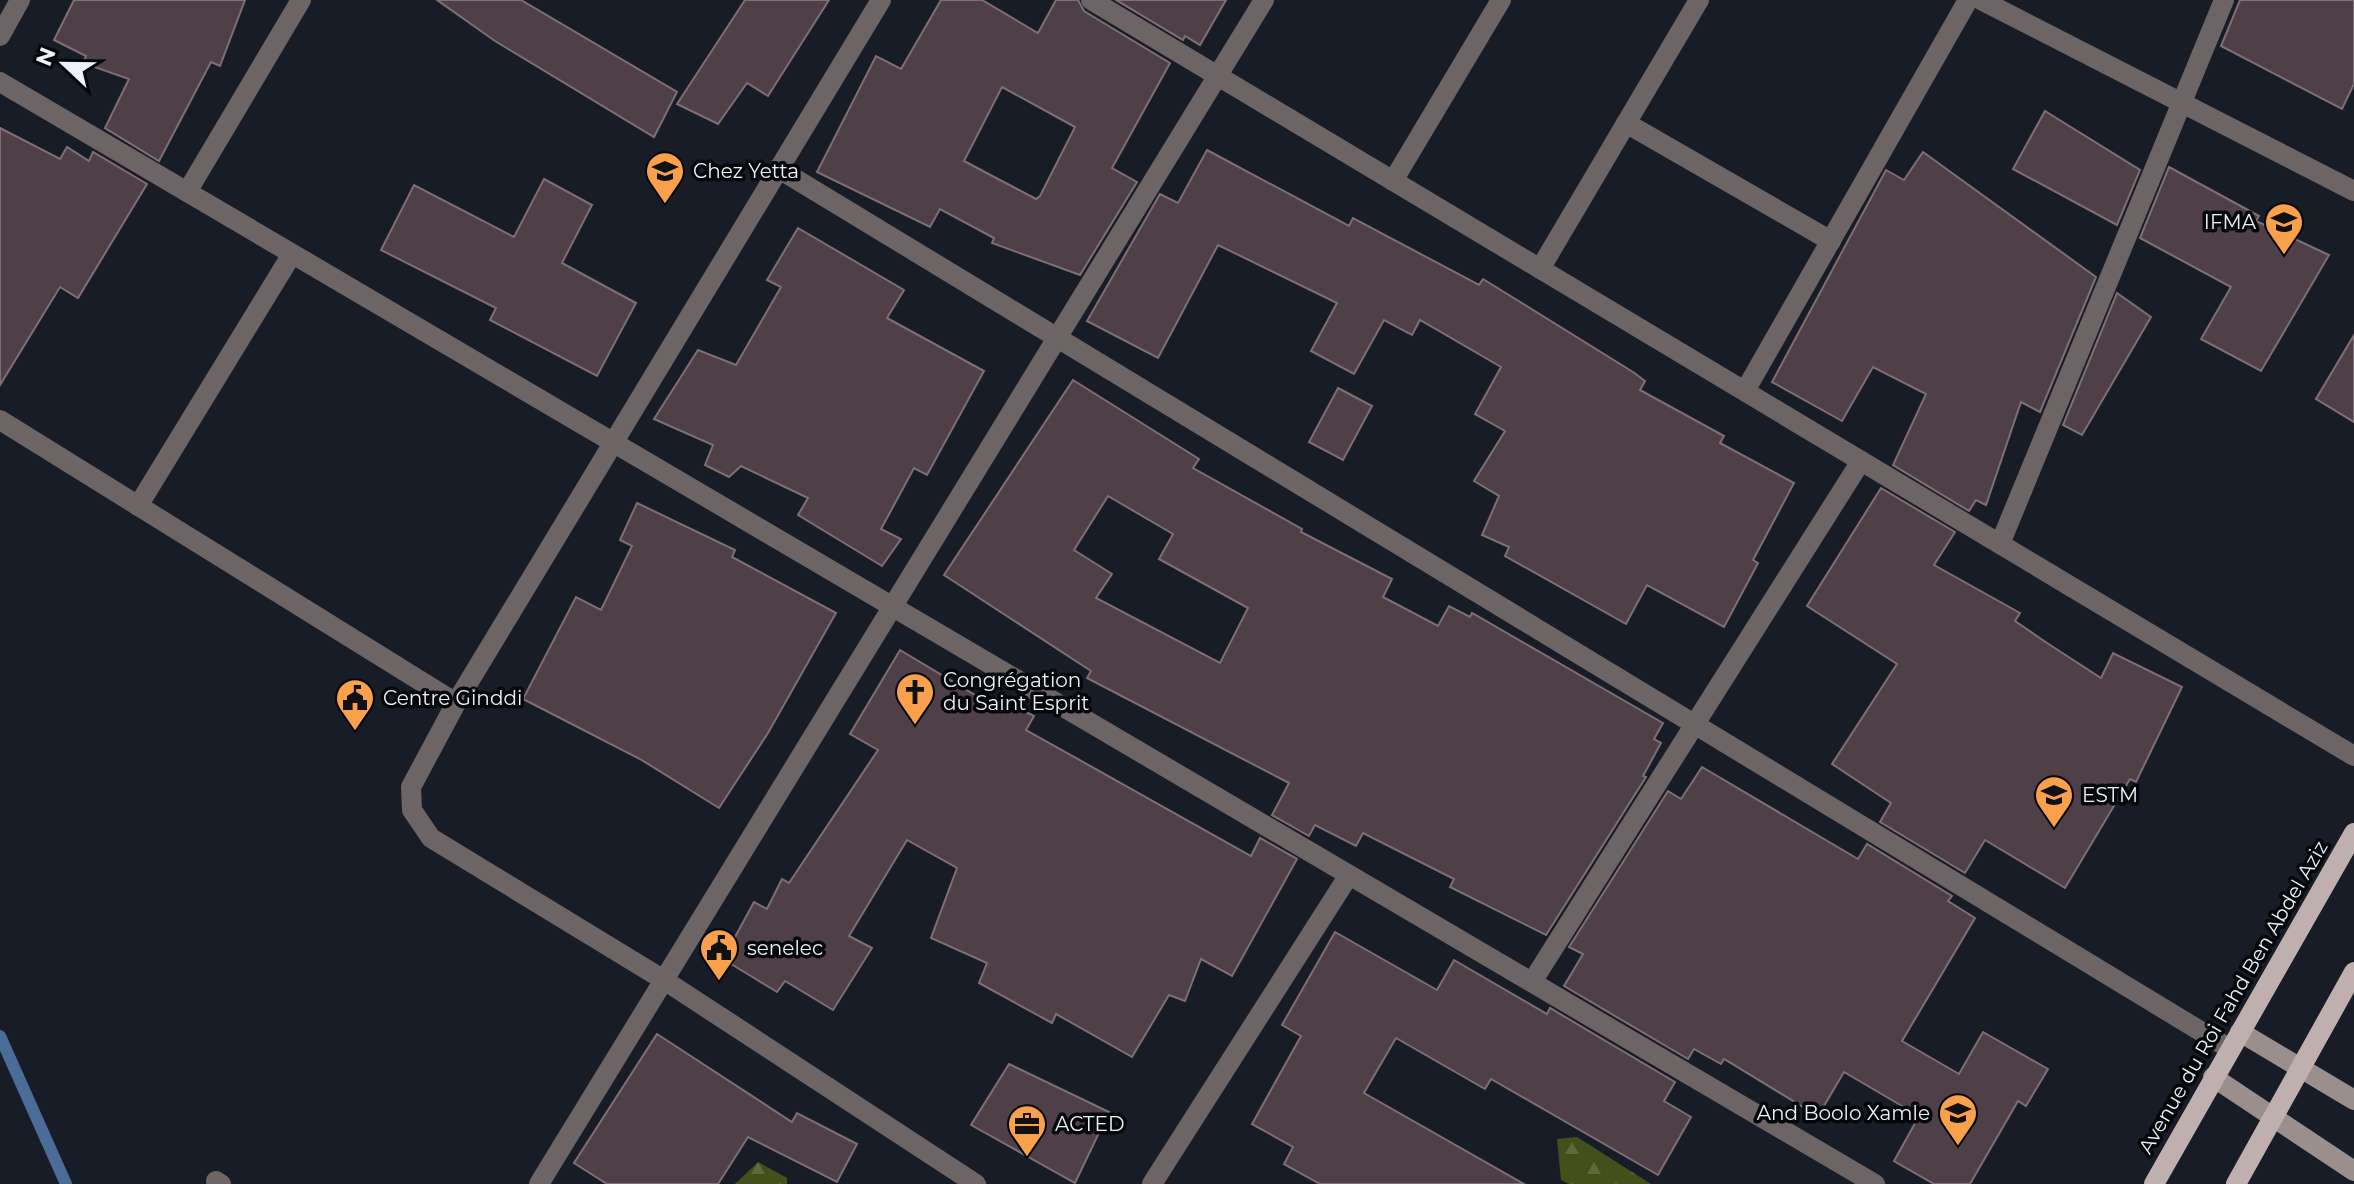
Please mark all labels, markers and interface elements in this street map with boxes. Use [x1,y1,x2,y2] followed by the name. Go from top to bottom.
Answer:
[24,24,104,104] north arrow
[30,43,62,70] text: N
[644,150,686,205] school or university icon: Chez Yetta
[693,159,799,183] place label: Chez Yetta
[2263,201,2305,256] school or university icon: IFMA
[2204,210,2257,234] place label: IFMA
[943,668,1089,715] place label: Congrégation du Saint Esprit
[894,671,936,726] church icon: Congrégation du Saint Esprit
[334,677,376,732] public building icon: Centre Ginddi
[383,686,522,710] place label: Centre Ginddi
[2033,774,2075,829] school or university icon: ESTM
[2082,783,2138,807] place label: ESTM
[2133,836,2333,1158] street label: Avenue du Roi Fahd Ben Abdel Aziz
[698,927,740,982] public building icon: senelec
[747,936,823,960] place label: senelec
[1937,1092,1979,1147] school or university icon: And Boolo Xamle
[1757,1101,1930,1125] place label: And Boolo Xamle
[1006,1103,1048,1158] office icon: ACTED
[1055,1112,1124,1136] place label: ACTED

